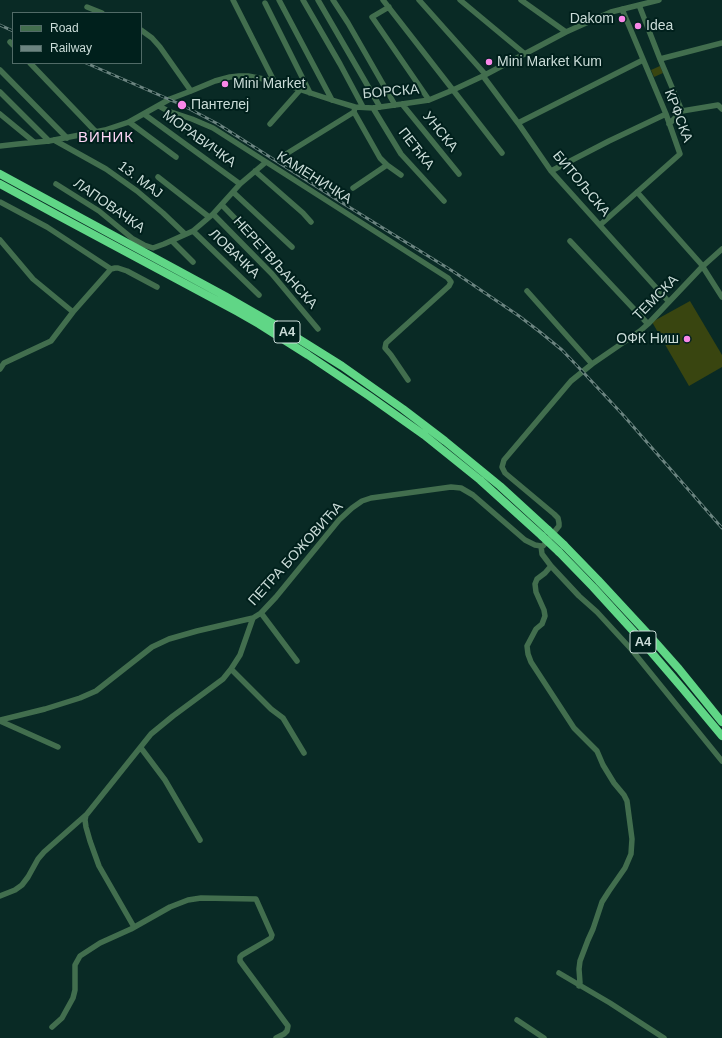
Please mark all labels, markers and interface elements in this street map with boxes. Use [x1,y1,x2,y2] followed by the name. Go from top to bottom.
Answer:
[570,11,614,27] place label: Dakom
[12,12,142,64] legend
[617,14,627,24] marker: Dakom
[646,18,673,34] place label: Idea
[50,21,79,35] text: Road
[633,21,643,31] marker: Idea
[50,41,92,55] text: Railway
[497,54,602,70] place label: Mini Market Kum
[484,57,494,67] marker: Mini Market Kum
[233,76,305,92] place label: Mini Market
[220,79,230,89] marker: Mini Market
[362,81,420,103] street label: БОРСКА
[660,87,696,145] street label: КРФСКА
[191,97,249,113] place label: Пантелеј
[176,99,188,111] marker: Пантелеј
[159,107,239,171] street label: МОРАВИЧКА
[419,109,461,155] street label: УНСКА
[394,125,438,173] street label: ПЕЋКА
[78,129,134,147] district label: ВИНИК
[273,148,355,208] street label: КАМЕНИЧКА
[549,148,613,220] street label: БИТОЉСКА
[114,158,166,202] street label: 13. МАЈ
[70,175,148,237] street label: ЛАПОВАЧКА
[229,214,321,312] street label: НЕРЕТВЉАНСКА
[205,226,263,282] street label: ЛОВАЧКА
[630,272,682,324] street label: ТЕМСКА
[274,321,300,343] road number: A4
[616,331,679,347] place label: ОФК Ниш
[682,334,692,344] marker: ОФК Ниш
[245,499,347,609] street label: ПЕТРА БОЖОВИЋА
[630,631,656,653] road number: A4

